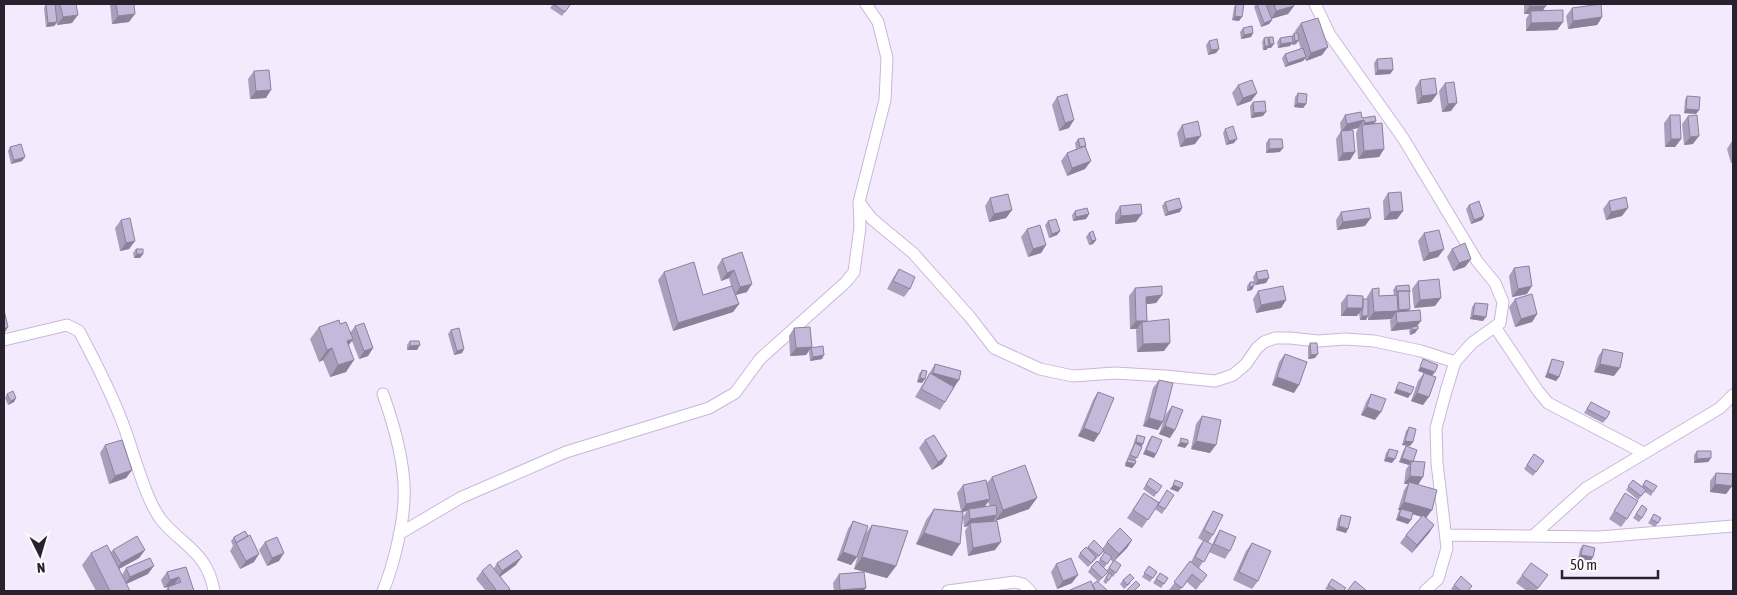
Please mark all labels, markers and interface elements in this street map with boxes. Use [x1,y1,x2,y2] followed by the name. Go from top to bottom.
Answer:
[15,530,65,580] north arrow
[1562,548,1658,580] scale bar
[1570,556,1597,573] text: 50 m
[36,560,46,576] text: N

